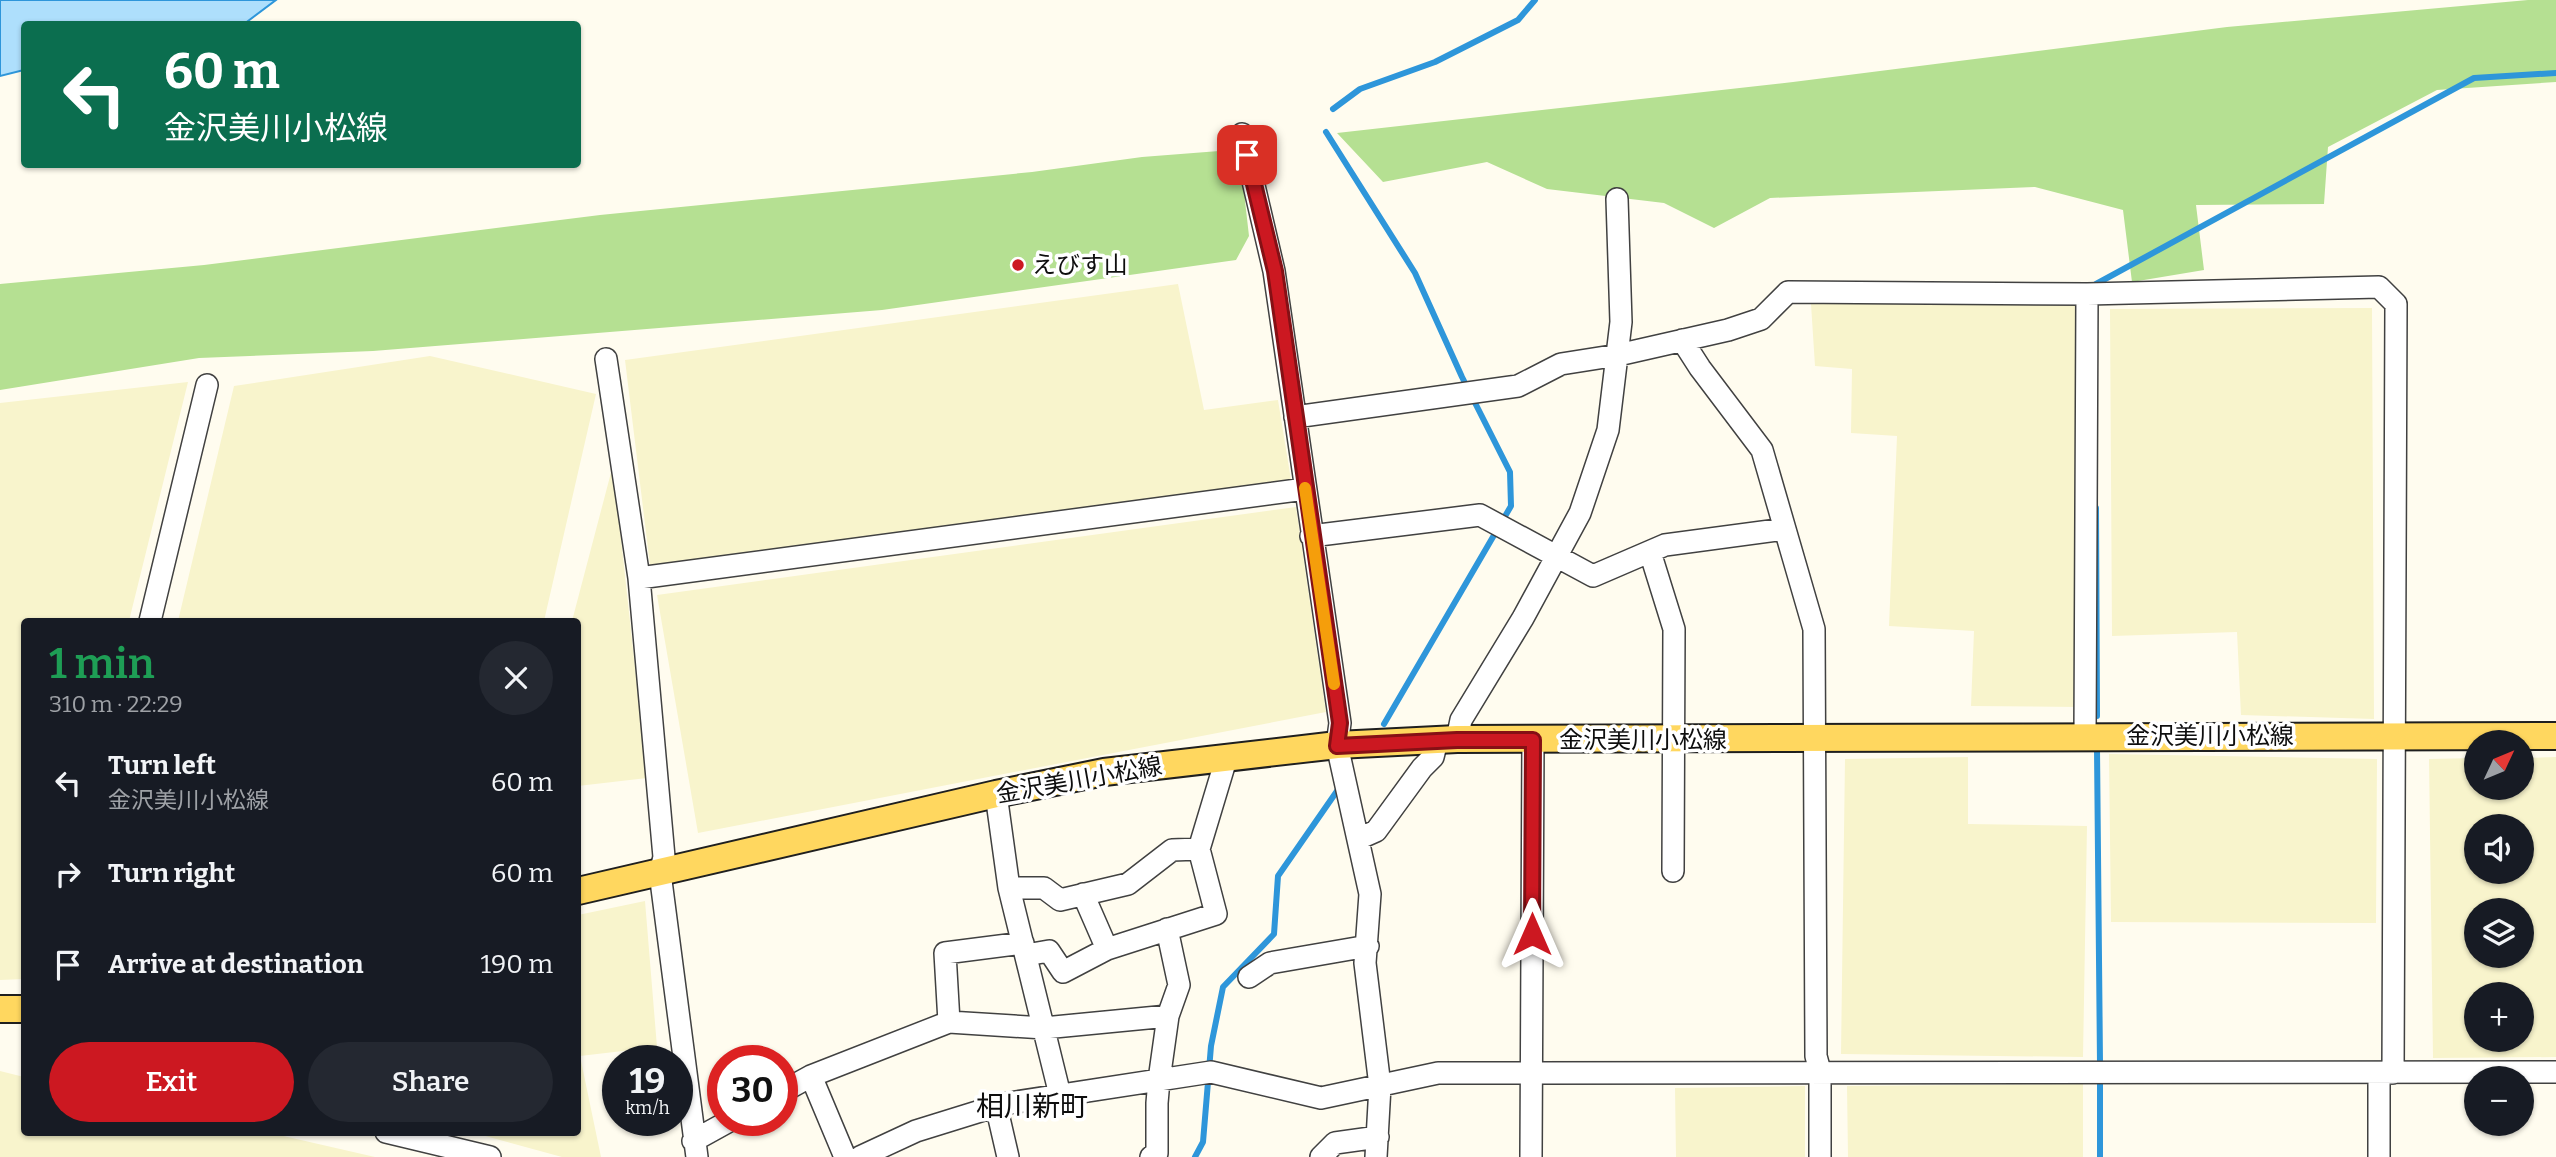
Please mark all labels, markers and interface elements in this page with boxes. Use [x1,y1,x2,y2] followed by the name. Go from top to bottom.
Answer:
[164,42,280,101] text: 60 m
[49,49,140,140] icon: left
[164,109,388,147] text: 金沢美川小松線
[1217,125,1277,185] pin
[1228,136,1266,174] icon: arrive
[1032,251,1128,279] place label: えびす山
[1010,257,1026,273] marker: えびす山
[49,639,155,689] text: 1 min
[479,641,553,715] button: close
[49,690,183,718] text: 310 m · 22:29
[2126,722,2294,750] street label: 金沢美川小松線
[1559,726,1727,754] street label: 金沢美川小松線
[2464,730,2534,800] north arrow
[2464,730,2534,1136] map controls
[108,750,216,781] text: Turn left
[994,752,1164,808] street label: 金沢美川小松線
[49,764,87,802] icon: left
[491,767,553,798] text: 60 m
[108,786,269,814] text: 金沢美川小松線
[2464,814,2534,884] button: sound
[49,855,87,893] icon: right
[108,858,235,889] text: Turn right
[491,858,553,889] text: 60 m
[1495,897,1569,971] position arrow
[2464,898,2534,968] button: layers
[49,946,87,984] icon: arrive
[108,949,363,980] text: Arrive at destination
[481,949,553,980] text: 190 m
[2464,982,2534,1052] button: +
[49,1042,294,1122] button: Exit
[308,1042,553,1122] button: Share
[707,1045,798,1136] speed limit sign: 30
[630,1060,665,1102] text: 19
[2464,1066,2534,1136] button: −
[976,1090,1088,1123] district label: 相川新町
[625,1097,670,1119] text: km/h

